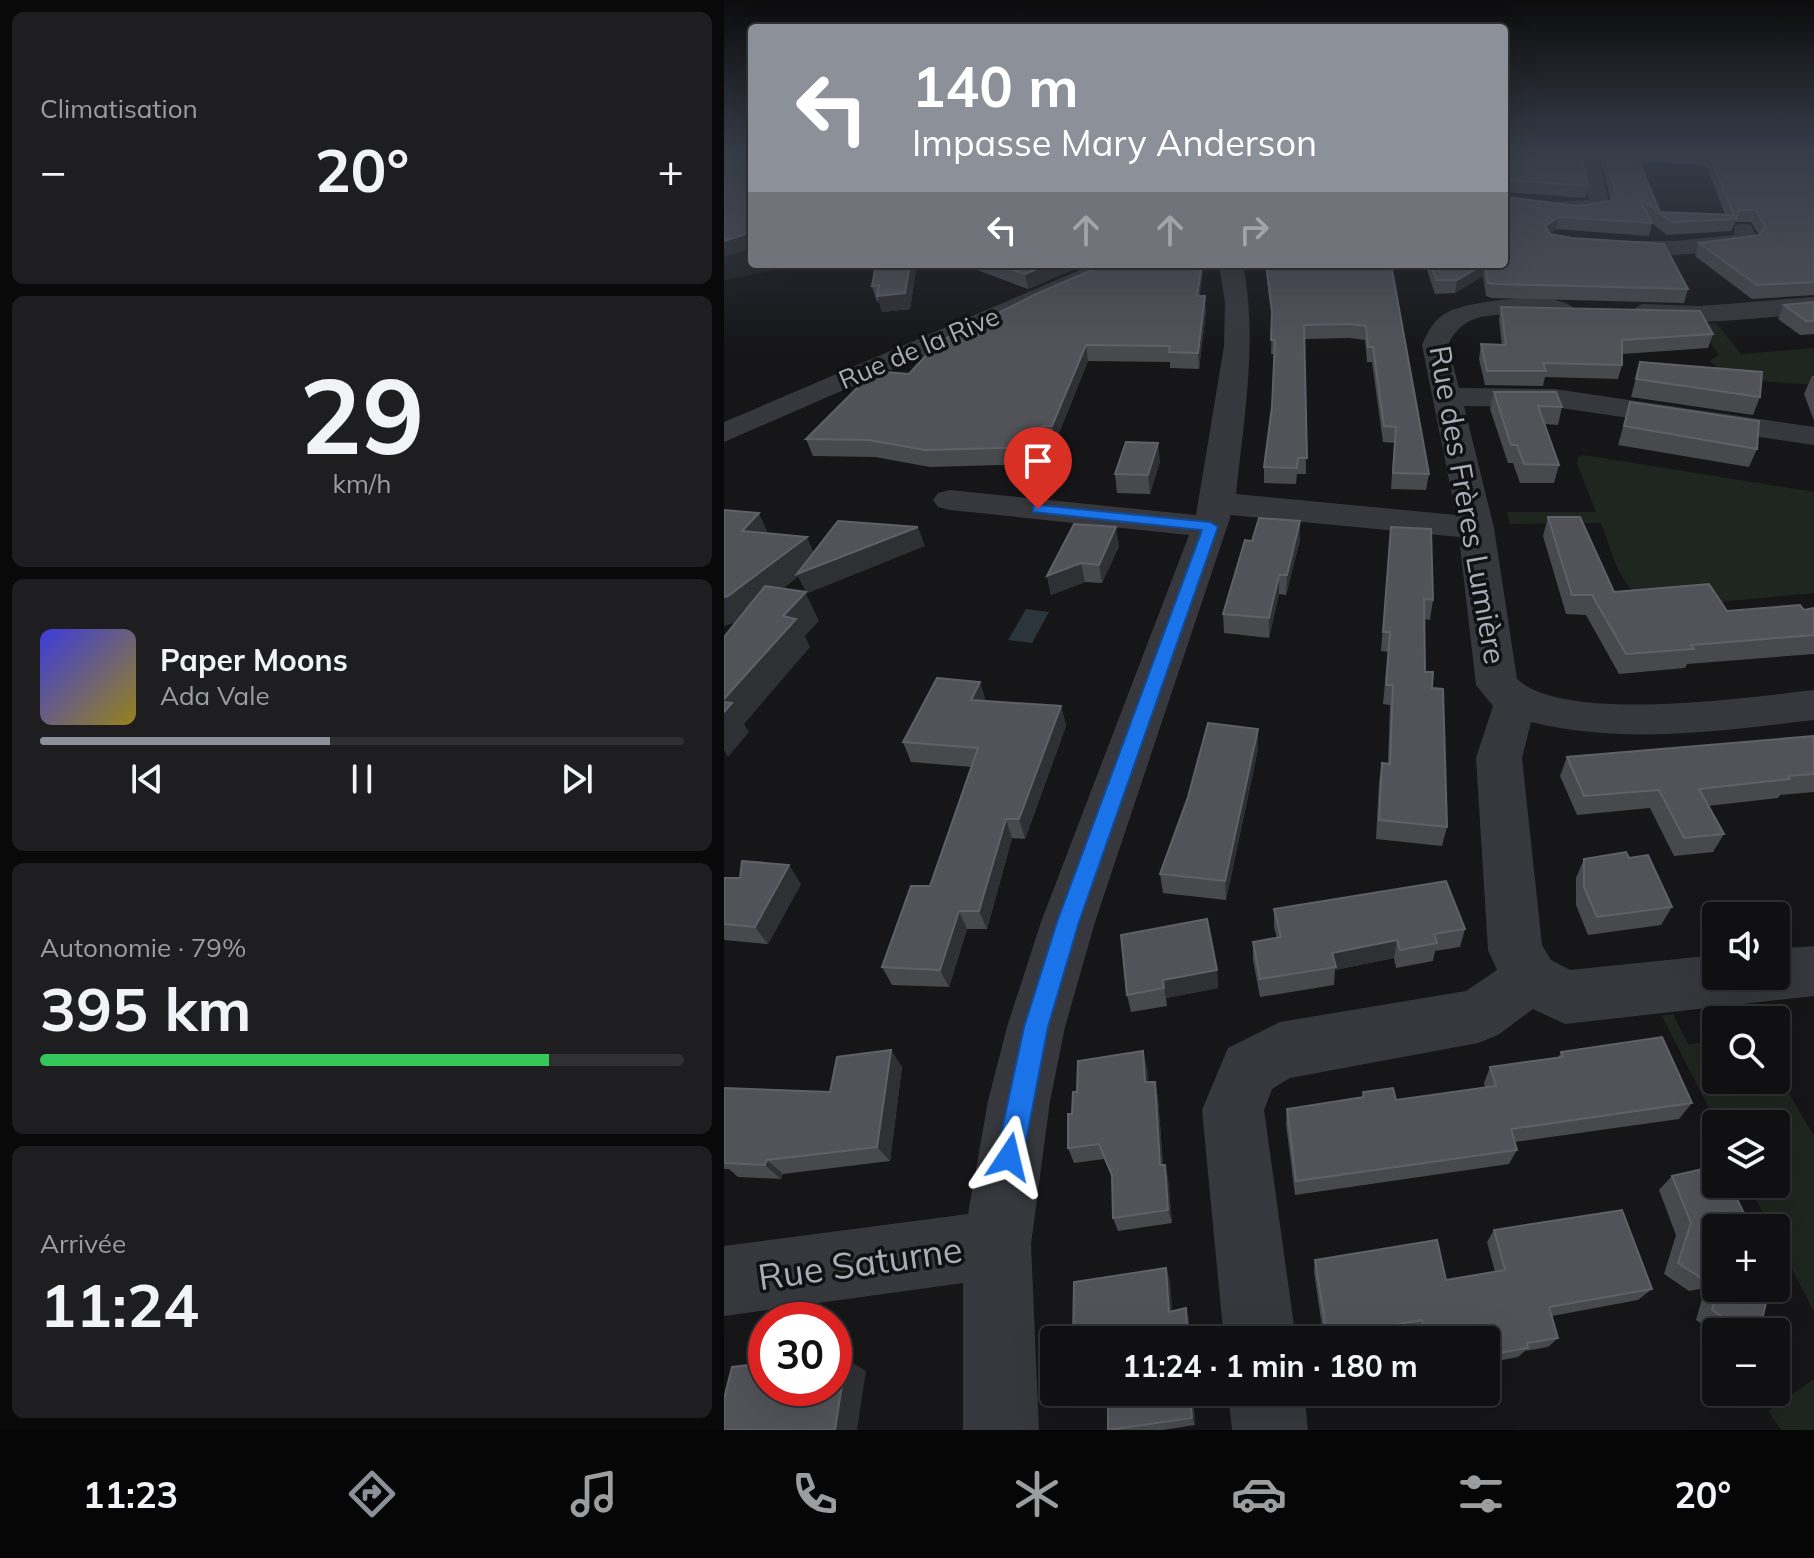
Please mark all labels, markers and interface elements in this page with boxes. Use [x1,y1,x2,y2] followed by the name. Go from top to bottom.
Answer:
[912,51,1079,121] text: 140 m
[780,56,884,160] icon: left
[40,92,198,125] text: Climatisation
[912,120,1317,165] text: Impasse Mary Anderson
[315,132,409,207] text: 20°
[40,143,66,198] text: −
[658,143,684,198] text: +
[980,208,1024,252] icon: left
[1064,208,1108,252] icon: ahead
[1148,208,1192,252] icon: ahead
[1232,208,1276,252] icon: right
[834,299,1004,396] street label: Rue de la Rive
[1421,343,1515,667] street label: Rue des Frères Lumière
[300,349,424,480] text: 29
[1004,427,1072,509] pin
[1016,439,1060,483] icon: arrive
[333,467,391,500] text: km/h
[160,641,348,679] text: Paper Moons
[160,679,270,712] text: Ada Vale
[125,757,169,801] icon: previous
[340,757,384,801] icon: pause
[555,757,599,801] icon: next
[1702,902,1790,1406] map controls
[1702,902,1790,990] button: sound
[40,931,246,964] text: Autonomie · 79%
[40,971,252,1046] text: 395 km
[1702,1006,1790,1094] button: search
[1702,1110,1790,1198] button: layers
[967,1115,1051,1199] position arrow
[1702,1214,1790,1302] button: +
[755,1226,965,1299] street label: Rue Saturne
[40,1227,126,1260] text: Arrivée
[40,1267,199,1342] text: 11:24
[748,1302,852,1406] speed limit sign: 30
[1702,1318,1790,1406] button: −
[1122,1347,1418,1385] text: 11:24 · 1 min · 180 m
[344,1466,400,1522] icon: directions
[566,1466,622,1522] icon: music
[787,1466,843,1522] icon: phone
[1009,1466,1065,1522] icon: climate
[1231,1466,1287,1522] icon: car
[1453,1466,1509,1522] icon: filters
[83,1472,178,1517] text: 11:23
[1674,1472,1731,1517] text: 20°

